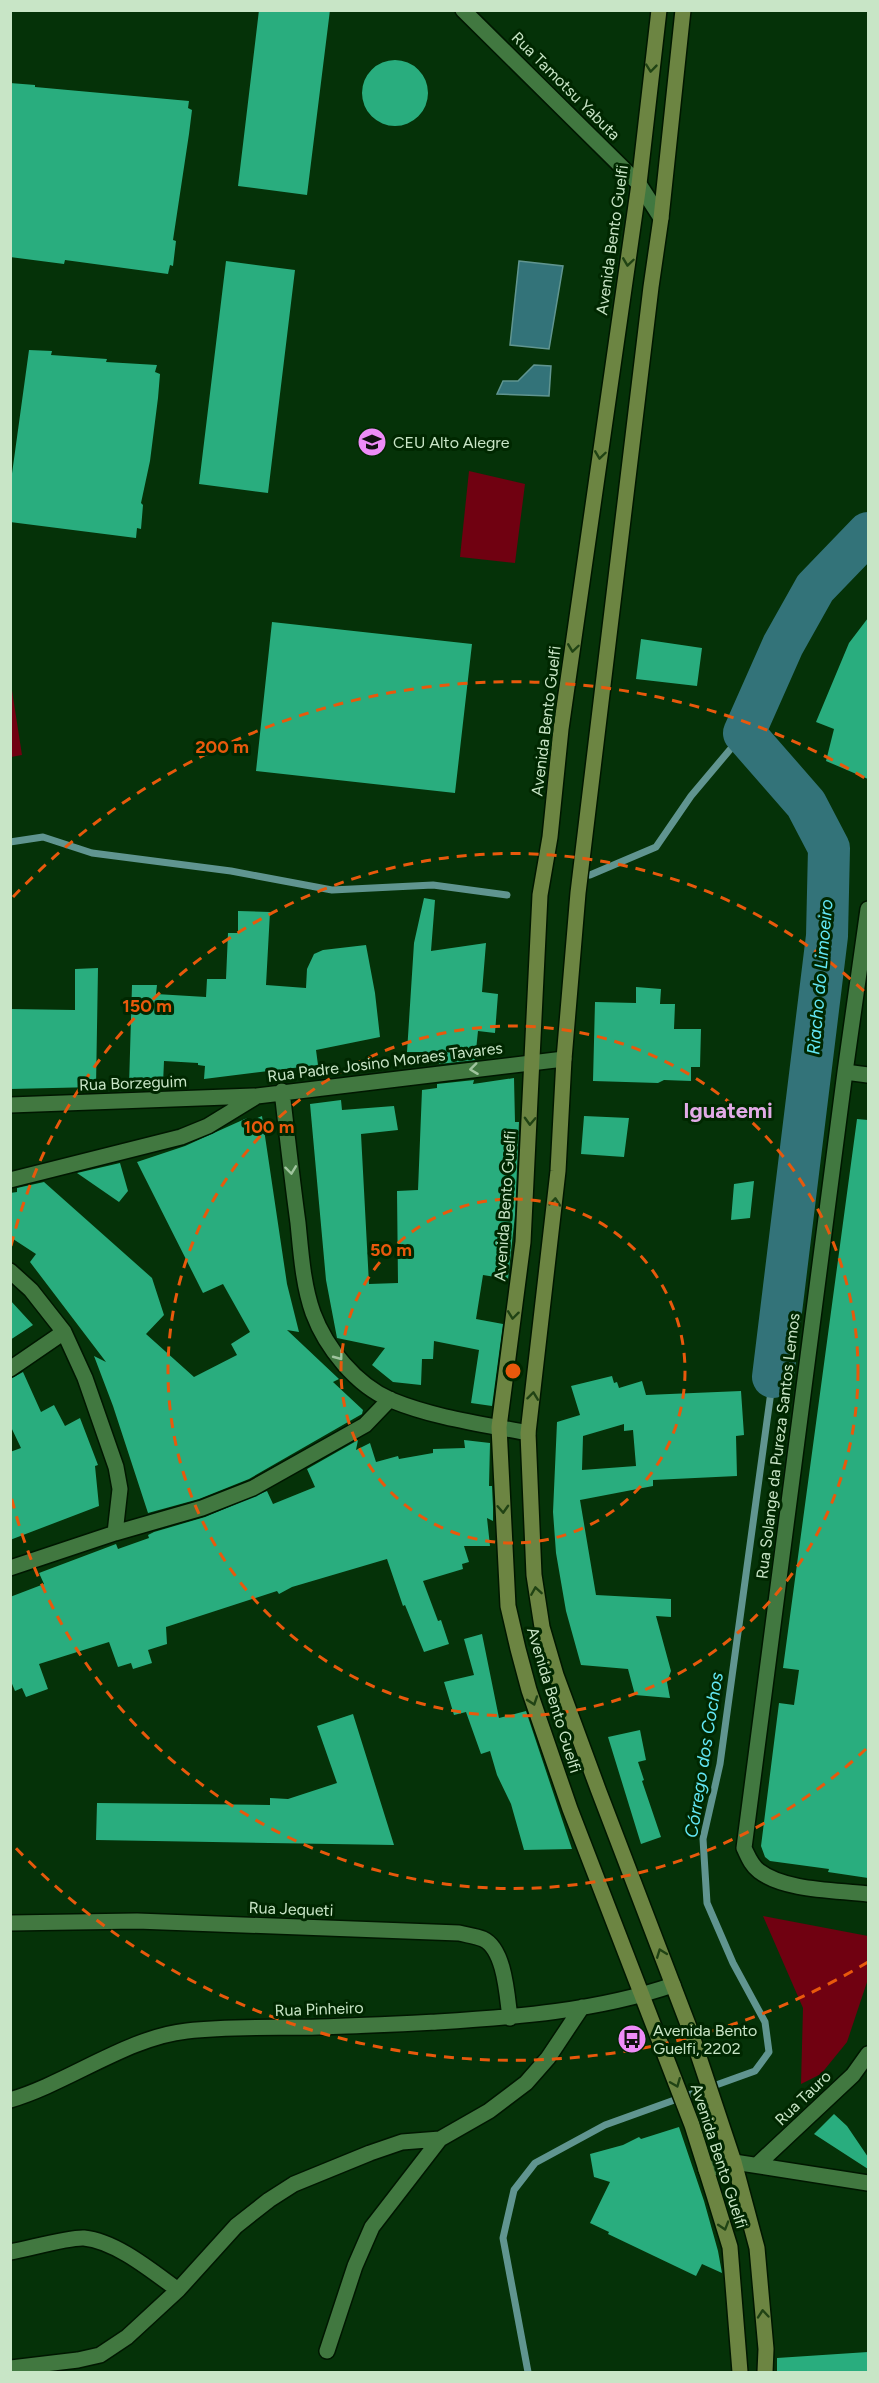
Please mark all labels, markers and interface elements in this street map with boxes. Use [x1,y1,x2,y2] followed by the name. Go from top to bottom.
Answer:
[508,28,624,144] street label: Rua Tamotsu Yabuta
[645,64,658,73] one-way arrow
[592,164,632,316] street label: Avenida Bento Guelfi
[622,257,634,267] one-way arrow
[356,426,388,458] school or university icon: CEU Alto Alegre
[393,433,510,452] place label: CEU Alto Alegre
[595,450,607,460] one-way arrow
[567,643,579,653] one-way arrow
[527,645,565,797] street label: Avenida Bento Guelfi
[195,736,249,758] text: 200 m
[802,898,838,1056] water label: Riacho do Limoeiro
[122,995,172,1017] text: 150 m
[266,1038,504,1086] street label: Rua Padre Josino Moraes Tavares
[469,1062,478,1075] one-way arrow
[79,1072,187,1094] street label: Rua Borzeguim
[683,1097,773,1124] district label: Iguatemi
[244,1116,294,1138] text: 100 m
[523,1116,536,1125] one-way arrow
[490,1130,520,1282] street label: Avenida Bento Guelfi
[285,1166,297,1175] one-way arrow
[548,1198,561,1207] one-way arrow
[370,1239,412,1261] text: 50 m
[508,1310,520,1320] one-way arrow
[752,1312,804,1580] street label: Rua Solange da Pureza Santos Lemos
[331,1349,342,1360] one-way arrow
[503,1361,523,1381] centre of rings
[526,1392,539,1401] one-way arrow
[497,1505,510,1514] one-way arrow
[531,1586,543,1595] one-way arrow
[523,1625,585,1775] street label: Avenida Bento Guelfi
[680,1670,728,1839] water label: Córrego dos Cochos
[525,1695,538,1706] one-way arrow
[248,1898,334,1920] street label: Rua Jequeti
[656,1948,668,1959] one-way arrow
[274,1998,364,2020] street label: Rua Pinheiro
[653,2021,757,2058] place label: Avenida Bento Guelfi, 2202
[616,2023,648,2055] bus stop icon: Avenida Bento Guelfi, 2202
[771,2067,835,2129] street label: Rua Tauro
[668,2077,681,2088] one-way arrow
[687,2081,751,2231] street label: Avenida Bento Guelfi
[717,2220,729,2231] one-way arrow
[757,2310,770,2319] one-way arrow

